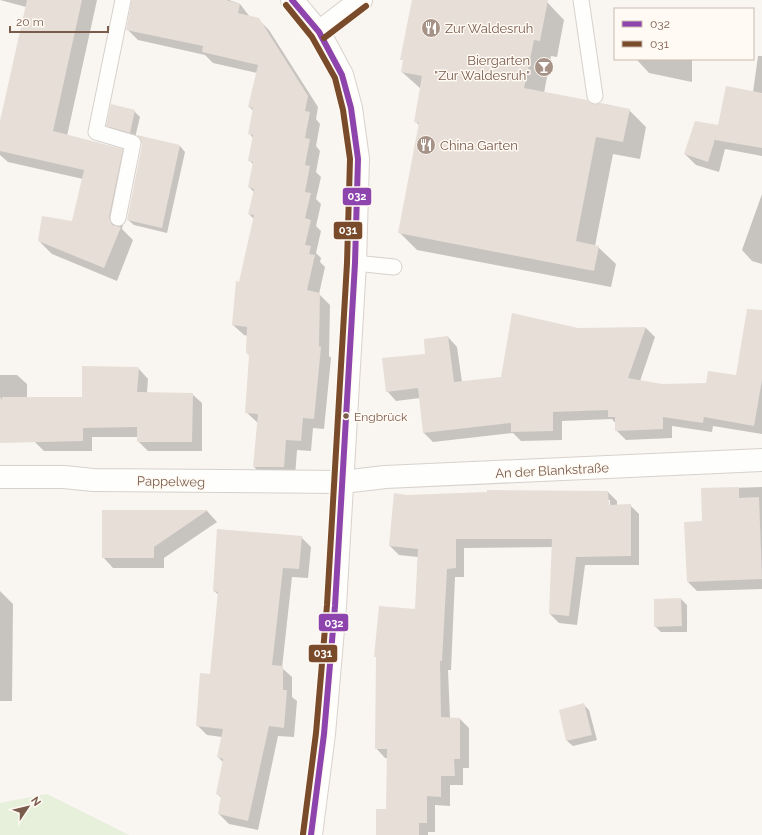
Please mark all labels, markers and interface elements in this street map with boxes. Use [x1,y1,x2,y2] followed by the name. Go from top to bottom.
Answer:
[10,8,108,34] scale bar
[614,8,754,60] legend
[16,15,44,29] text: 20 m
[420,17,442,39] restaurant icon: Zur Waldesruh
[650,17,670,31] text: 032
[445,21,533,36] place label: Zur Waldesruh
[650,37,669,51] text: 031
[434,53,530,83] place label: Biergarten "Zur Waldesruh"
[533,56,555,78] bar icon: Biergarten "Zur Waldesruh"
[415,134,437,156] restaurant icon: China Garten
[440,138,518,153] place label: China Garten
[342,187,372,206] line badge: 032
[347,190,367,203] text: 032
[333,221,363,240] line badge: 031
[339,224,358,237] text: 031
[354,410,408,424] place label: Engbrück
[341,411,351,421] marker: Engbrück
[495,460,610,481] street label: An der Blankstraße
[137,473,205,490] street label: Pappelweg
[318,613,349,632] line badge: 032
[324,617,344,630] text: 032
[308,644,338,663] line badge: 031
[314,647,333,660] text: 031
[8,787,48,827] north arrow
[28,794,44,809] text: N

